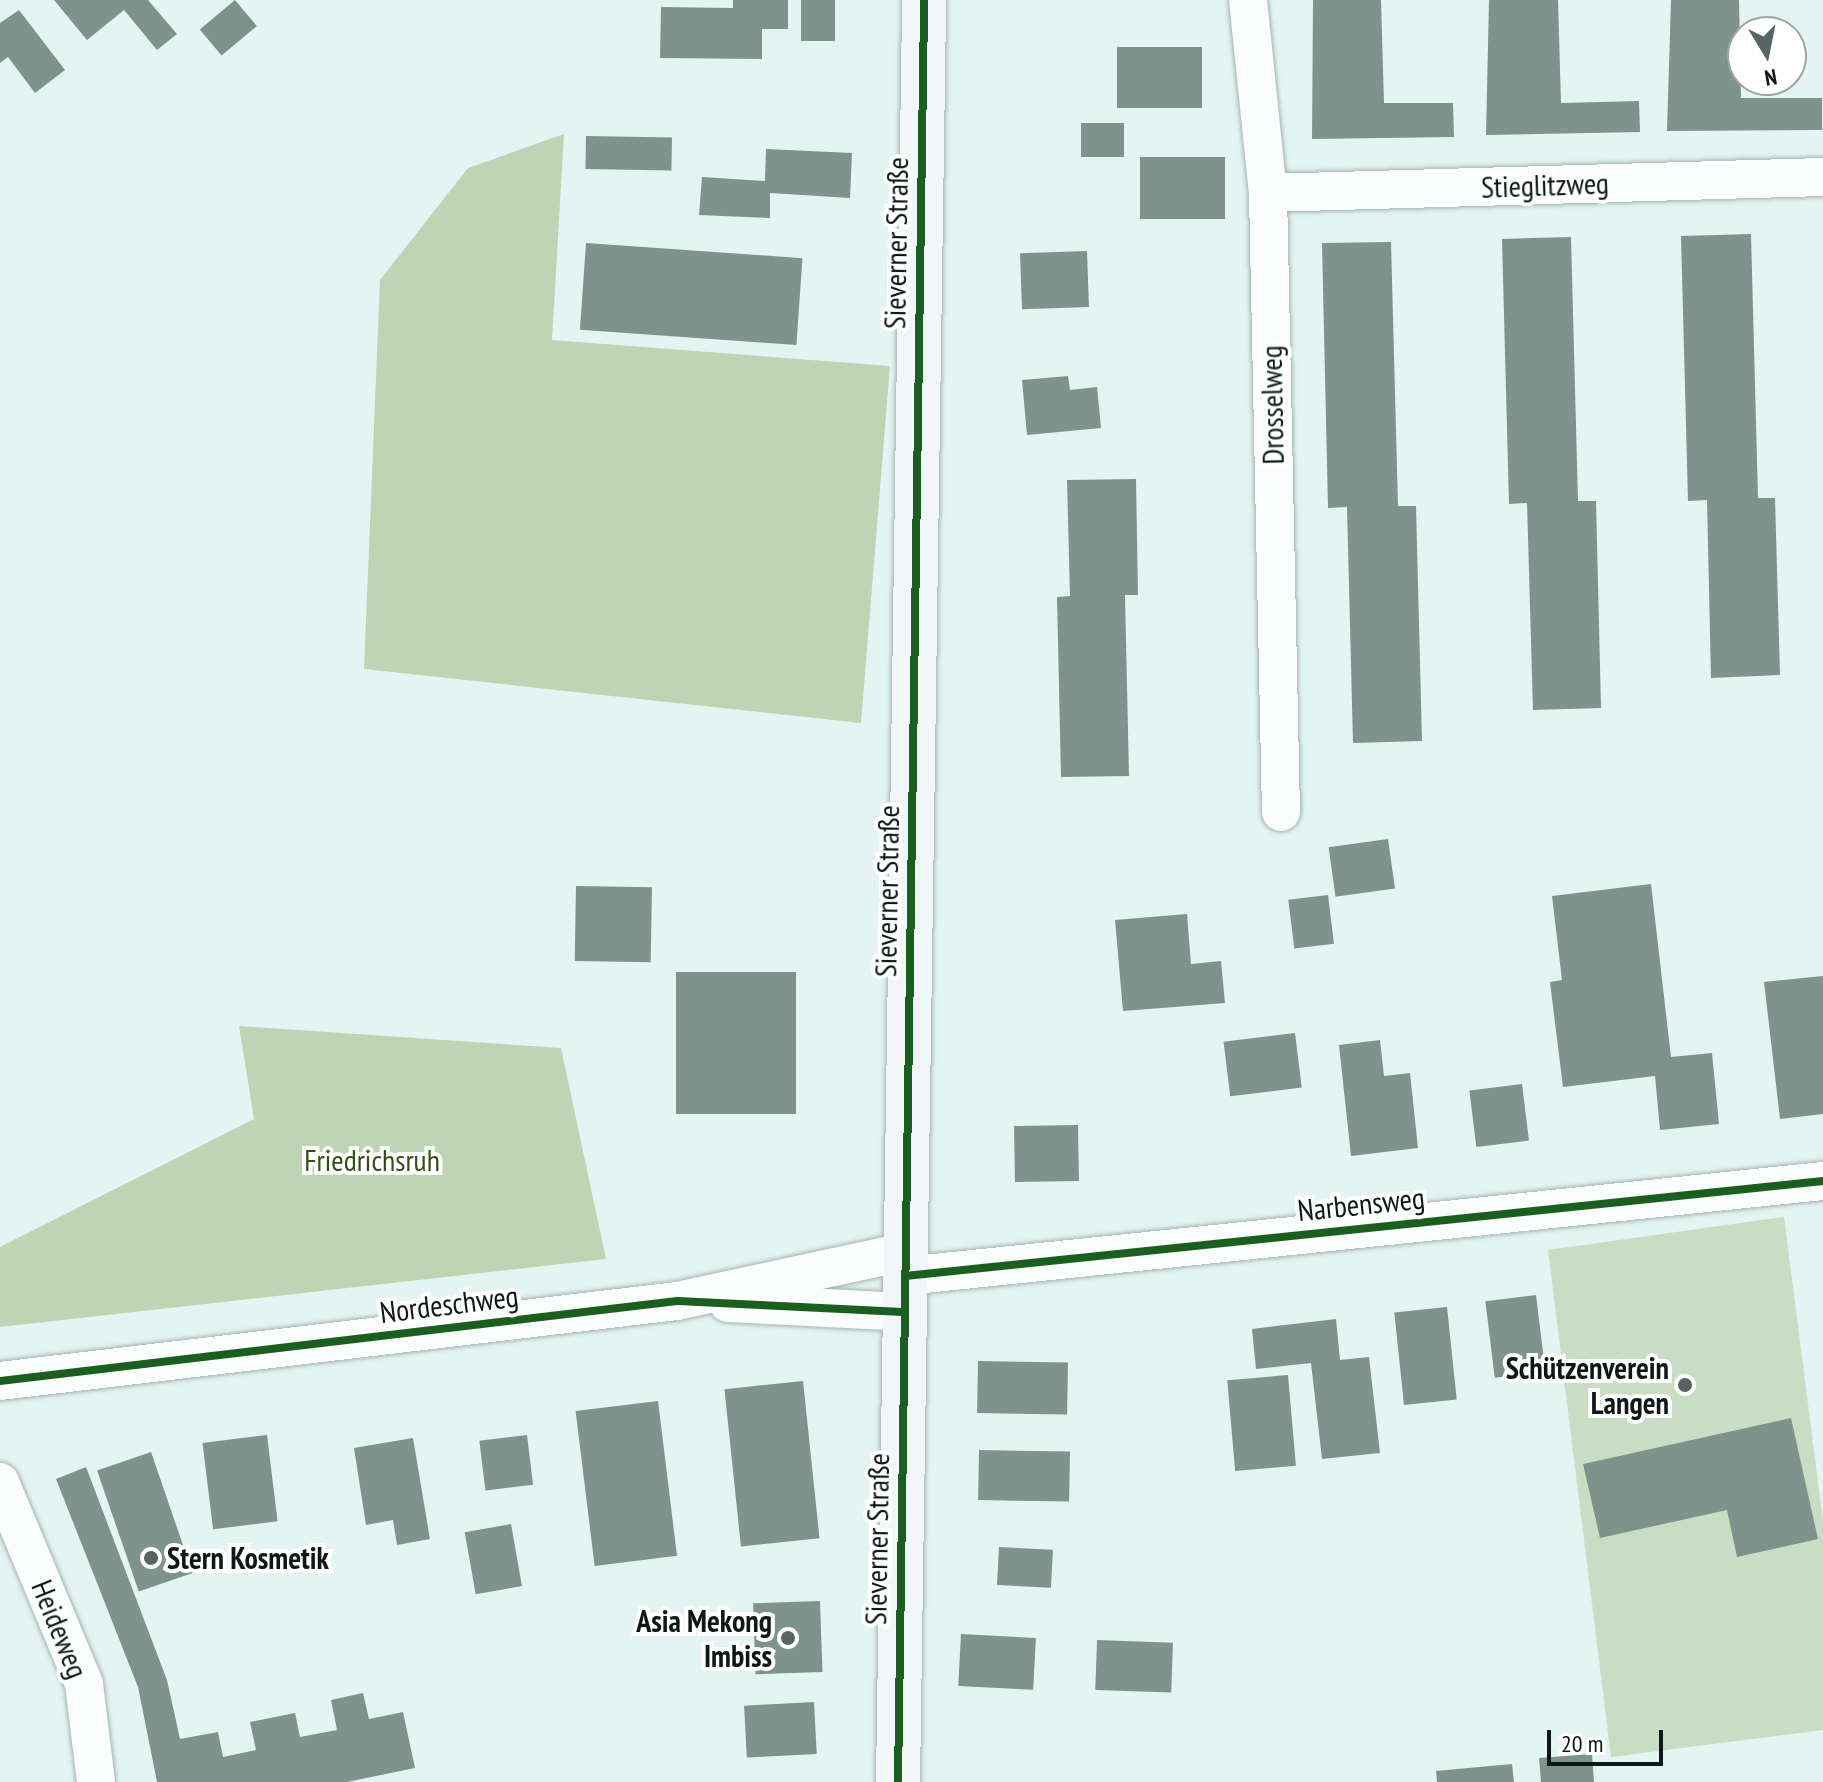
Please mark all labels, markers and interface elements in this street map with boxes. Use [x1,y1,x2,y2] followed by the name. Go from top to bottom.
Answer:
[1727,16,1807,96] north arrow
[1763,63,1779,92] text: N
[877,157,915,329] street label: Sieverner Straße
[1481,165,1609,205] street label: Stieglitzweg
[1253,345,1291,465] street label: Drosselweg
[868,805,906,977] street label: Sieverner Straße
[304,1142,440,1178] park label: Friedrichsruh
[1296,1179,1426,1229] street label: Narbensweg
[378,1278,520,1330] street label: Nordeschweg
[1506,1350,1669,1420] place label: Schützenverein Langen
[1676,1376,1694,1394] marker: Schützenverein Langen
[858,1453,896,1625] street label: Sieverner Straße
[167,1540,329,1576] place label: Stern Kosmetik
[142,1549,160,1567] marker: Stern Kosmetik
[24,1575,96,1683] street label: Heideweg
[636,1603,772,1674] place label: Asia Mekong Imbiss
[779,1629,797,1647] marker: Asia Mekong Imbiss
[1551,1714,1667,1764] scale bar
[1561,1728,1603,1759] text: 20 m

